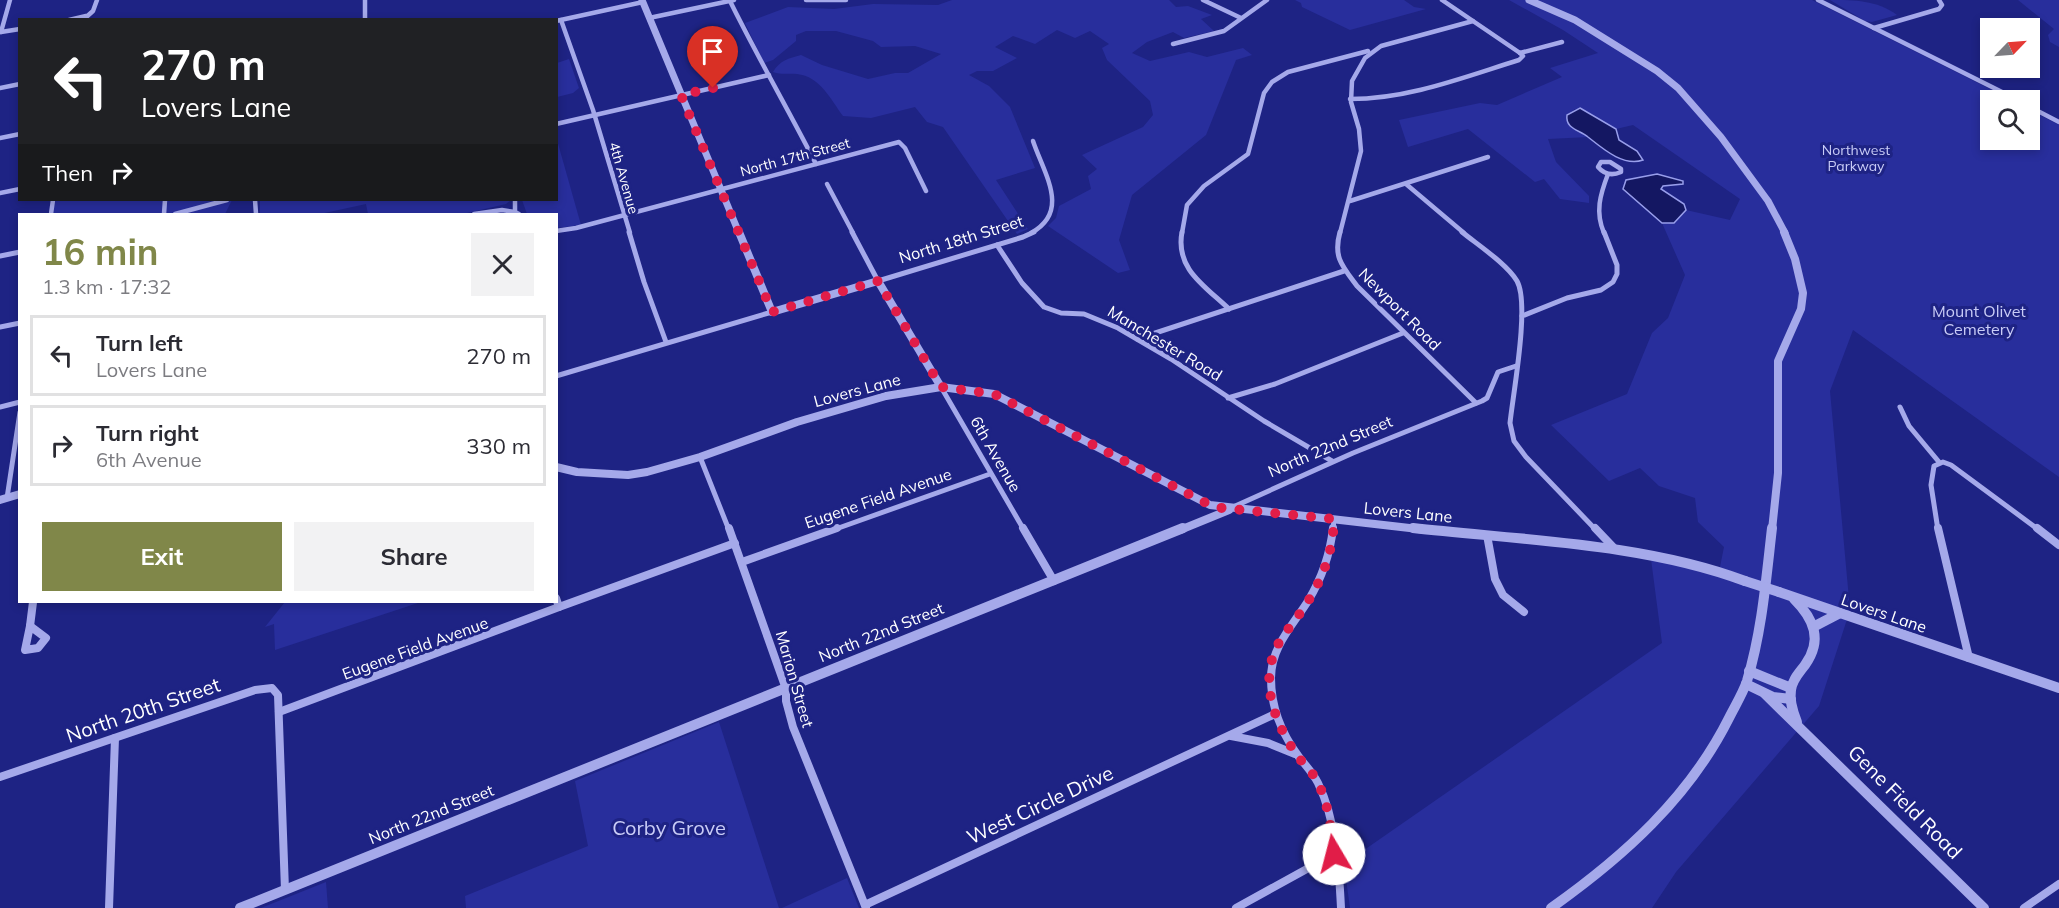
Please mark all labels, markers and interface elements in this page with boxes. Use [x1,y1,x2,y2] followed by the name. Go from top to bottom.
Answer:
[1980,18,2040,78] north arrow
[1980,18,2040,150] map controls
[687,26,738,88] pin
[696,35,729,68] icon: arrive
[141,38,266,91] text: 270 m
[42,42,120,120] icon: left
[141,90,291,124] text: Lovers Lane
[1980,90,2040,150] button: search
[738,134,852,180] street label: North 17th Street
[605,140,643,216] street label: 4th Avenue
[1822,141,1890,175] park label: Northwest Parkway
[105,156,138,189] icon: right
[42,159,93,187] text: Then
[896,210,1026,267] street label: North 18th Street
[42,229,159,274] text: 16 min
[471,233,534,296] button: close
[1355,264,1445,354] street label: Newport Road
[42,274,171,299] text: 1.3 km · 17:32
[1104,301,1226,385] street label: Manchester Road
[1932,301,2026,339] park label: Mount Olivet Cemetery
[96,329,183,357] text: Turn left
[45,339,78,372] icon: left
[466,342,531,370] text: 270 m
[96,357,207,382] text: Lovers Lane
[811,369,903,411] street label: Lovers Lane
[1265,411,1396,481] street label: North 22nd Street
[966,412,1026,496] street label: 6th Avenue
[96,419,199,447] text: Turn right
[45,429,78,462] icon: right
[466,432,531,460] text: 330 m
[96,447,202,472] text: 6th Avenue
[802,463,954,533] street label: Eugene Field Avenue
[1363,497,1453,527] street label: Lovers Lane
[42,522,282,591] button: Exit
[294,522,534,591] button: Share
[1839,589,1929,637] street label: Lovers Lane
[816,598,947,666] street label: North 22nd Street
[339,612,491,684] street label: Eugene Field Avenue
[772,628,818,730] street label: Marion Street
[62,671,223,748] street label: North 20th Street
[1843,739,1968,864] street label: Gene Field Road
[963,760,1117,849] street label: West Circle Drive
[366,780,497,848] street label: North 22nd Street
[612,815,726,840] park label: Corby Grove
[1302,822,1366,886] position arrow

